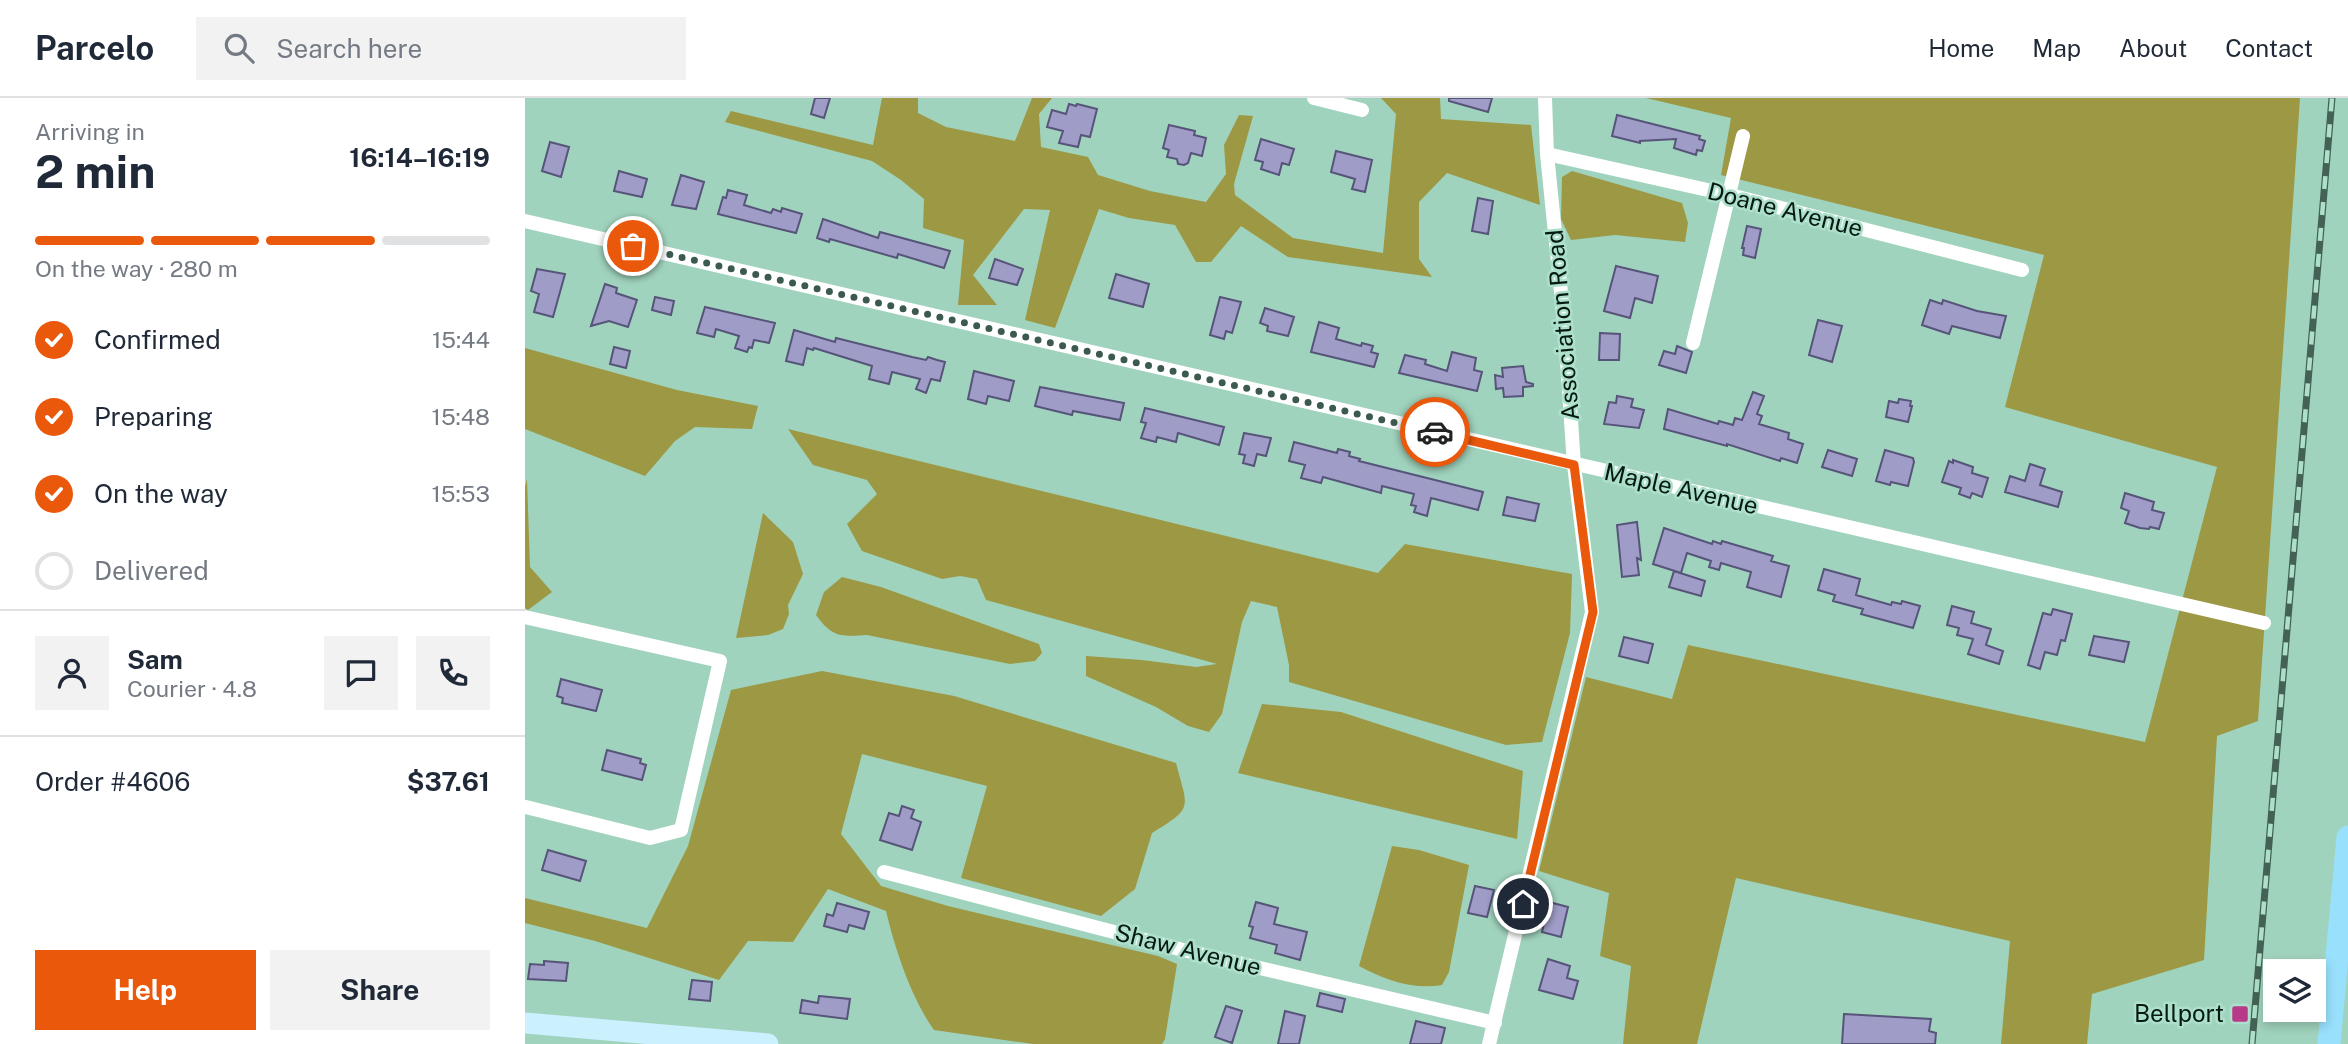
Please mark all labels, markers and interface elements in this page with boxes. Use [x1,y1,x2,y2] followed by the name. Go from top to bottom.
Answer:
[196,17,686,80] search box
[35,29,154,67] text: Parcelo
[220,29,258,67] icon: search
[276,33,422,64] text: Search here
[1928,34,1994,62] text: Home
[2032,34,2081,62] text: Map
[2119,34,2187,62] text: About
[2225,34,2313,62] text: Contact
[35,118,145,145] text: Arriving in
[349,142,490,173] text: 16:14–16:19
[35,144,155,198] text: 2 min
[1705,176,1866,242] street label: Doane Avenue
[603,216,663,276] pin
[614,227,652,265] icon: bag
[1540,229,1584,422] street label: Association Road
[35,255,238,282] text: On the way · 280 m
[35,321,73,359] icon: check
[94,324,221,355] text: Confirmed
[432,326,490,353] text: 15:44
[1400,397,1470,467] courier
[35,398,73,436] icon: check
[94,401,213,432] text: Preparing
[432,403,490,430] text: 15:48
[1416,413,1454,451] icon: car
[1602,457,1761,519] street label: Maple Avenue
[35,475,73,513] icon: check
[94,478,228,509] text: On the way
[432,480,490,507] text: 15:53
[94,555,209,586] text: Delivered
[35,636,109,710] button: person
[324,636,398,710] button: chat
[416,636,490,710] button: phone
[127,644,183,675] text: Sam
[127,675,257,702] text: Courier · 4.8
[35,766,191,797] text: Order #4606
[407,766,490,797] text: $37.61
[1493,874,1553,934] pin
[1504,885,1542,923] icon: home
[1112,917,1264,981] street label: Shaw Avenue
[35,950,256,1030] button: Help
[270,950,490,1030] button: Share
[2263,959,2326,1022] map controls
[2263,959,2326,1022] button: layers
[2134,999,2224,1027] place label: Bellport
[2230,1004,2250,1024] marker: Bellport

